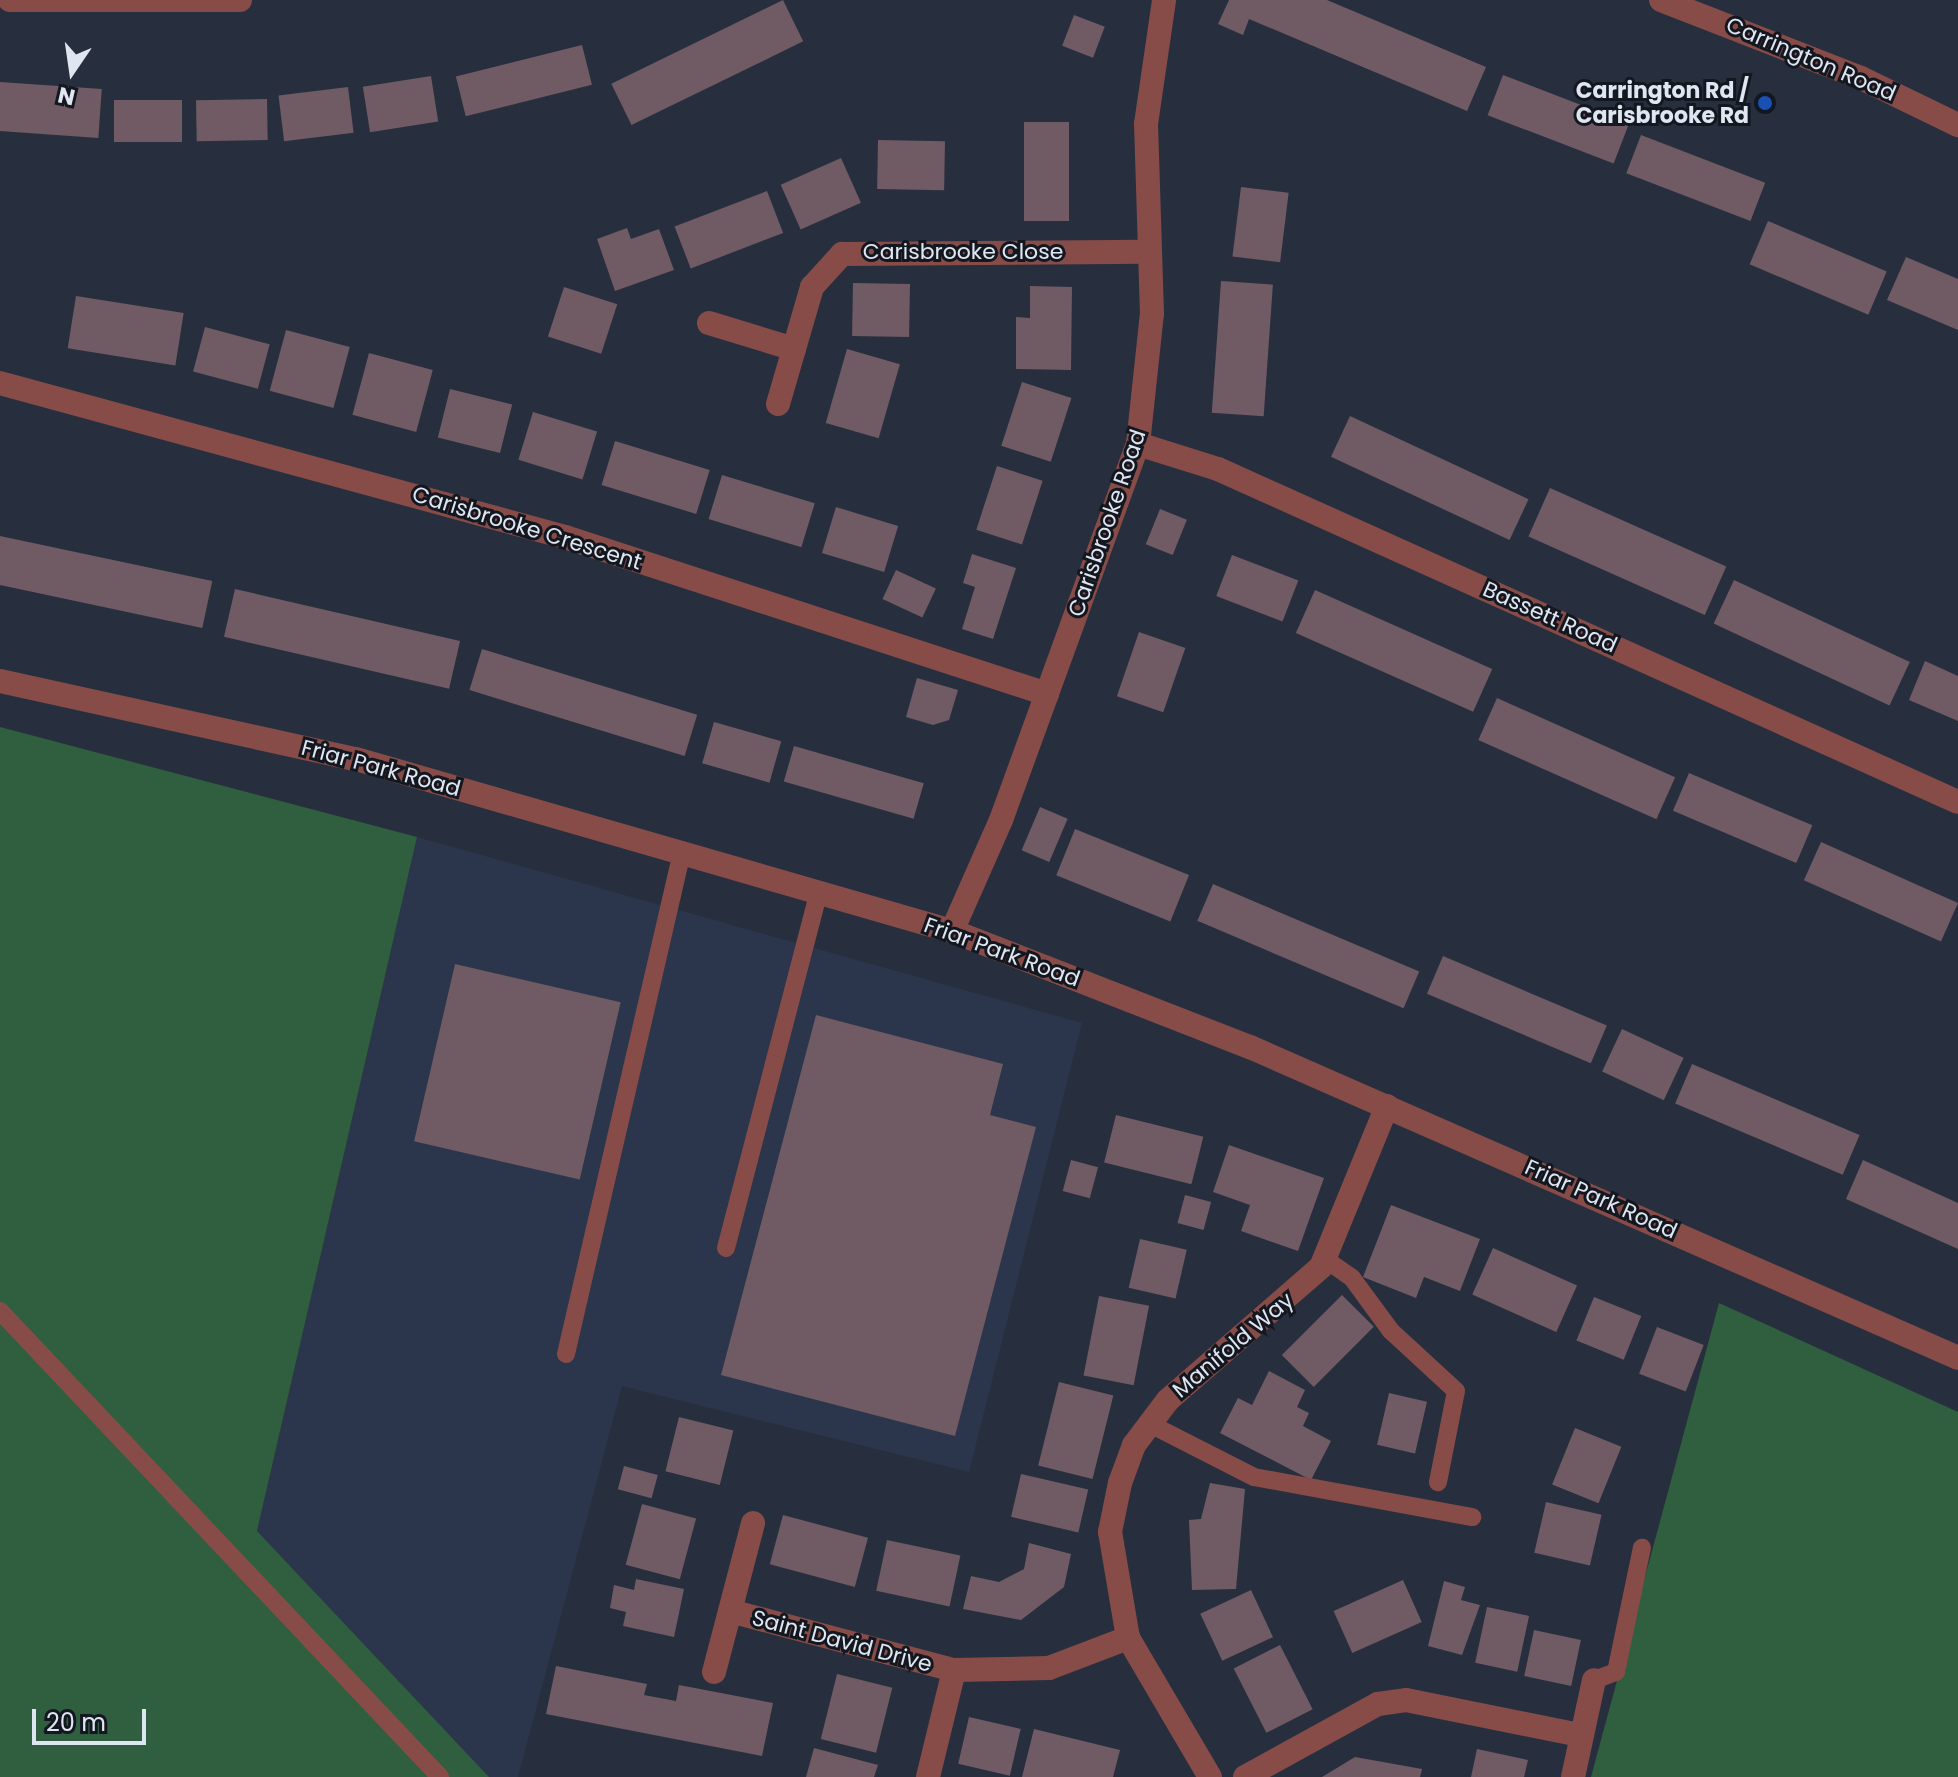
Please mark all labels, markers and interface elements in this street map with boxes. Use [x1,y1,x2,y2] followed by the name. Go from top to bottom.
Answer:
[1722,11,1900,107] street label: Carrington Road
[32,32,112,112] north arrow
[1576,77,1749,128] place label: Carrington Rd / Carisbrooke Rd
[55,79,78,113] text: N
[1756,94,1774,112] marker: Carrington Rd / Carisbrooke Rd
[863,239,1063,265] street label: Carisbrooke Close
[1063,426,1151,620] street label: Carisbrooke Road
[409,481,645,575] street label: Carisbrooke Crescent
[1479,576,1621,658] street label: Bassett Road
[298,734,464,802] street label: Friar Park Road
[920,912,1084,992] street label: Friar Park Road
[1521,1154,1681,1244] street label: Friar Park Road
[1167,1287,1299,1403] street label: Manifold Way
[749,1604,935,1678] street label: Saint David Drive
[36,1693,150,1743] scale bar
[46,1706,106,1739] text: 20 m

